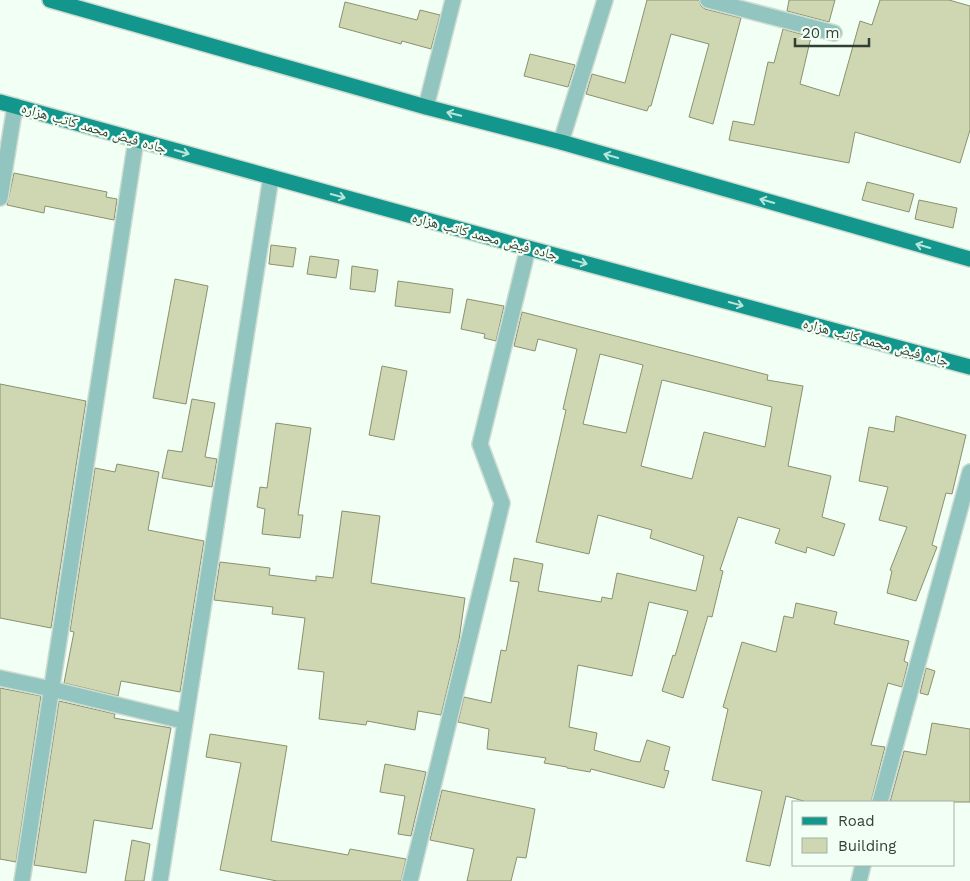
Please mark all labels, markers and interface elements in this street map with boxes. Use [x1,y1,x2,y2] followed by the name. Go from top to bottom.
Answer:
[795,15,869,47] scale bar
[802,24,840,42] text: 20 m
[19,100,169,157] street label: جاده فیض محمد کاتب هزاره
[446,109,462,118] one-way arrow
[173,148,189,158] one-way arrow
[603,150,619,160] one-way arrow
[330,192,346,201] one-way arrow
[759,195,775,205] one-way arrow
[410,209,560,264] street label: جاده فیض محمد کاتب هزاره
[915,240,931,250] one-way arrow
[571,258,587,267] one-way arrow
[728,300,744,310] one-way arrow
[801,315,951,370] street label: جاده فیض محمد کاتب هزاره
[792,801,955,866] legend
[838,812,875,830] text: Road
[838,837,896,855] text: Building

